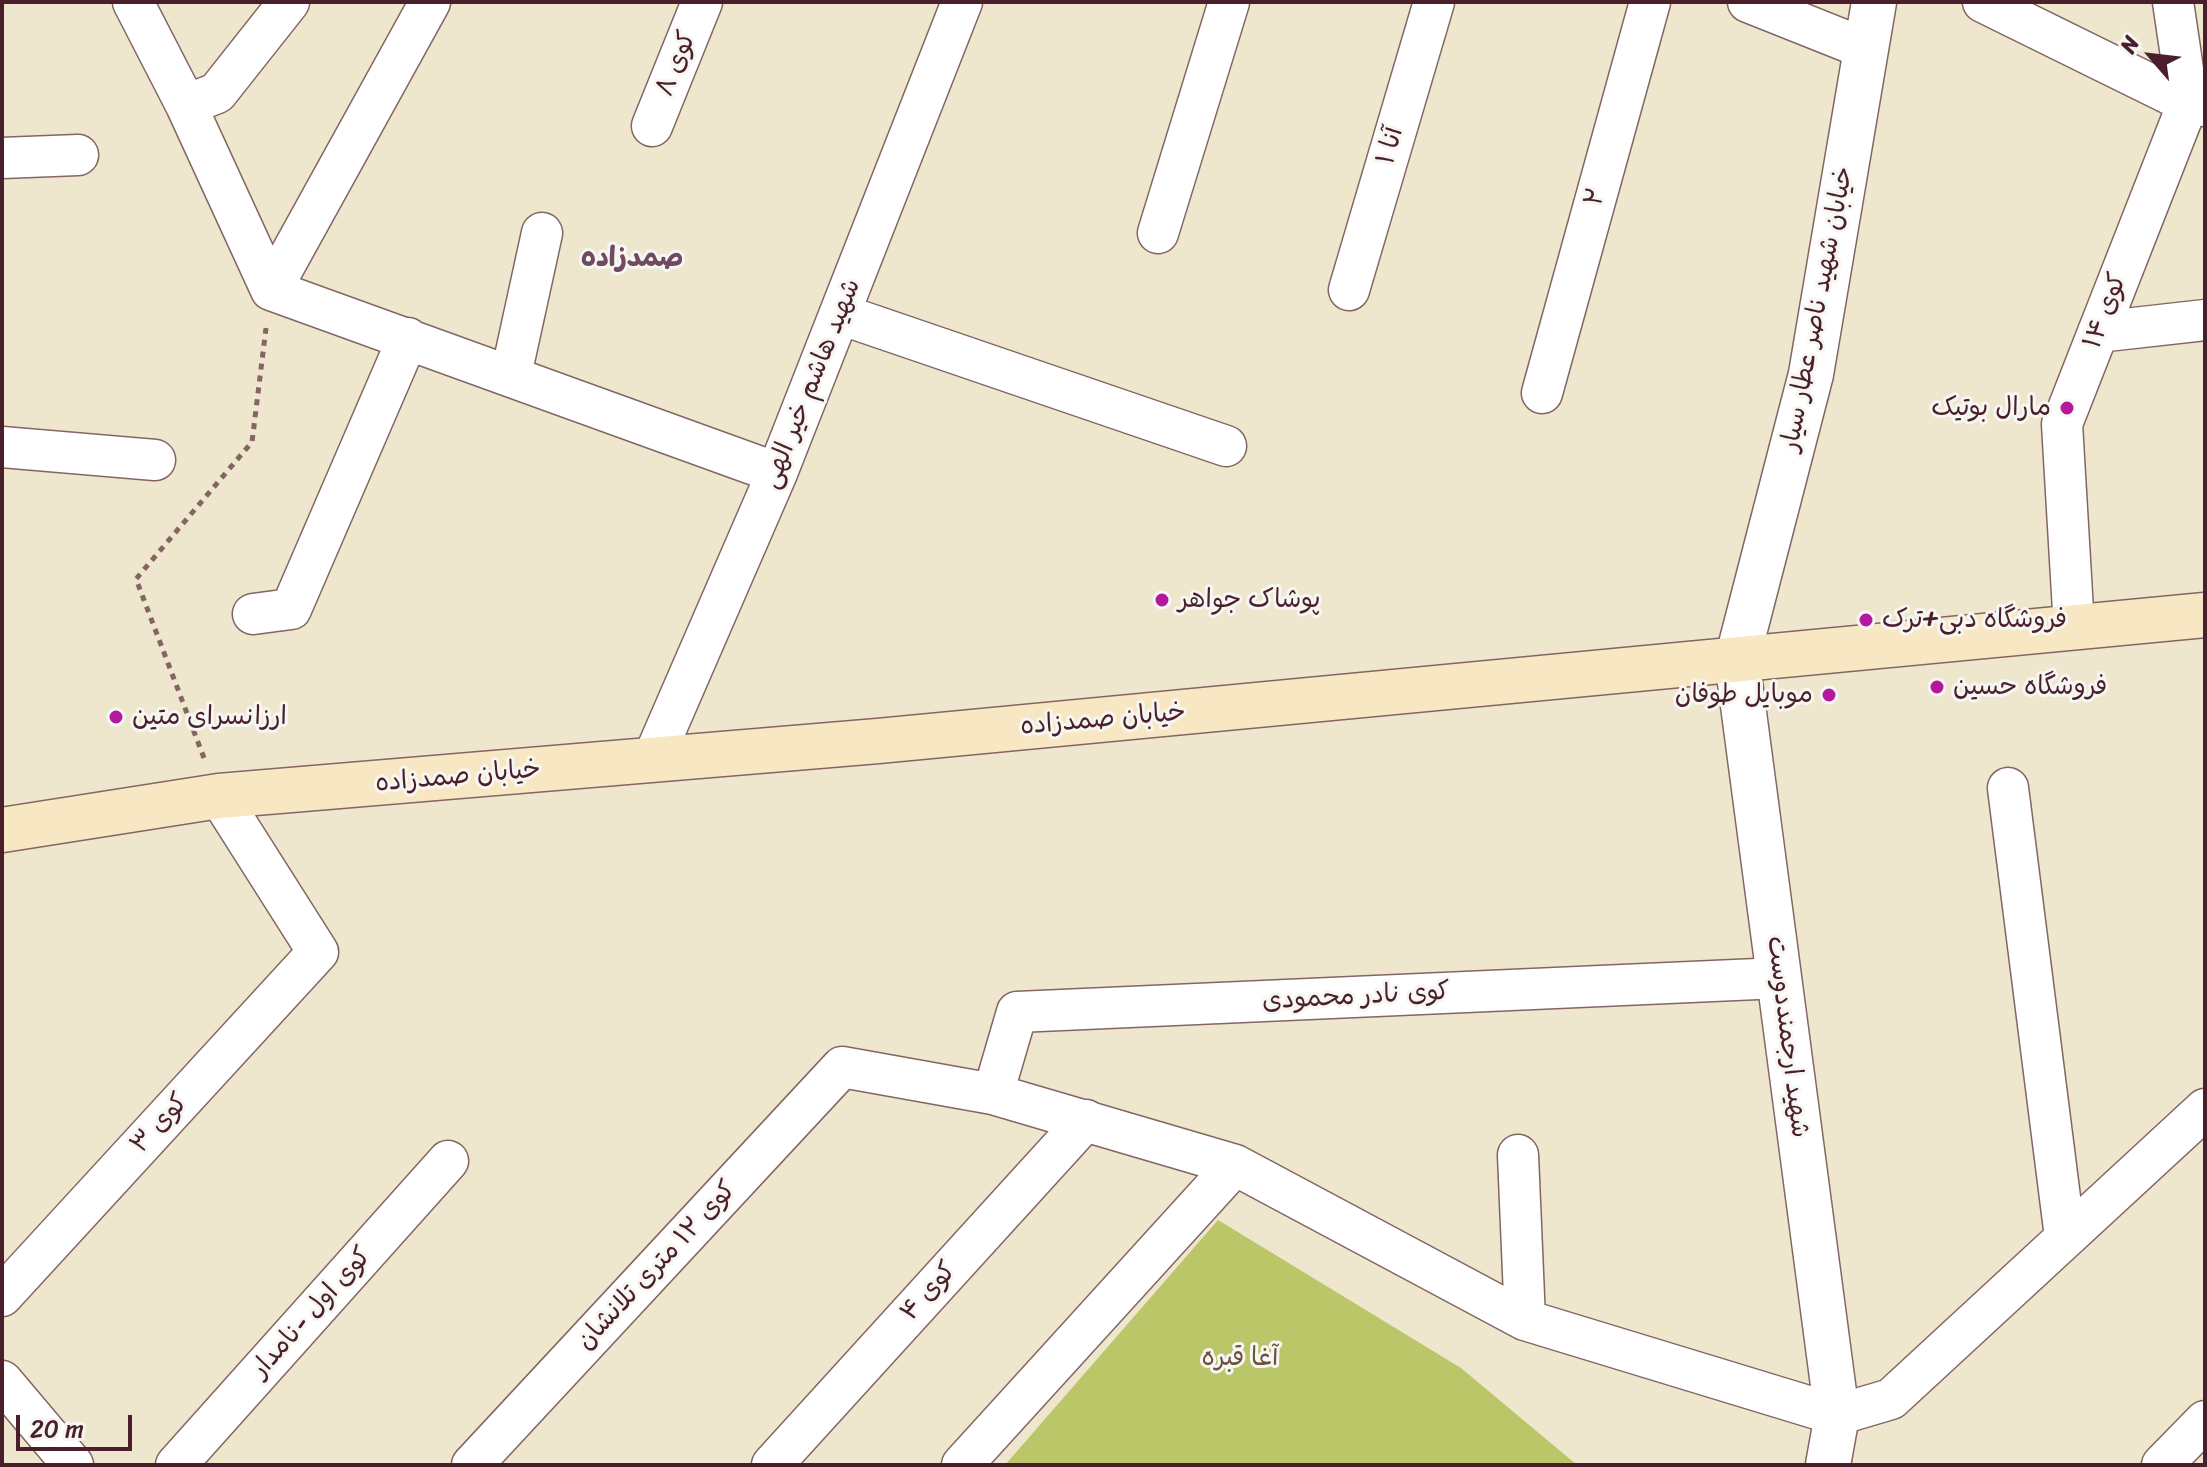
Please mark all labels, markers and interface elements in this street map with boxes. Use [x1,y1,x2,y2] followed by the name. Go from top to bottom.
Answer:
[2111,16,2191,96] north arrow
[650,27,704,101] street label: کوی ۸
[2109,29,2150,60] text: N
[1371,124,1411,168] street label: آنا ۱
[1775,164,1861,454] street label: خیابان شهید ناصر عطار سیار
[1579,184,1613,210] street label: ۲
[581,242,683,276] district label: صمدزاده
[2077,269,2135,353] street label: کوی ۱۴
[756,275,868,493] street label: شهید هاشم خیر الهی
[1931,392,2051,424] place label: مارال بوتیک
[2058,399,2076,417] marker: مارال بوتیک
[1178,584,1321,616] place label: پوشاک جواهر
[1153,591,1171,609] marker: پوشاک جواهر
[1882,604,2067,636] place label: فروشگاه دبی+ترک
[1857,611,1875,629] marker: فروشگاه دبی+ترک
[1953,671,2107,703] place label: فروشگاه حسین
[1928,678,1946,696] marker: فروشگاه حسین
[1675,679,1813,711] place label: موبایل طوفان
[1820,686,1838,704] marker: موبایل طوفان
[1019,697,1187,743] street label: خیابان صمدزاده
[132,701,287,733] place label: ارزانسرای متین
[107,708,125,726] marker: ارزانسرای متین
[374,754,542,800] street label: خیابان صمدزاده
[1759,934,1815,1140] street label: شهید ارجمنددوست
[1261,977,1451,1017] street label: کوی نادر محمودی
[124,1088,196,1160] street label: کوی ۳
[571,1175,743,1357] street label: کوی ۱۲ متری تلانشان
[245,1241,379,1385] street label: کوی اول -نامدار
[894,1256,964,1328] street label: کوی ۴
[1202,1342,1278,1374] park label: آغا قبره
[20,1399,136,1449] scale bar
[30,1408,84,1450] text: 20 m

